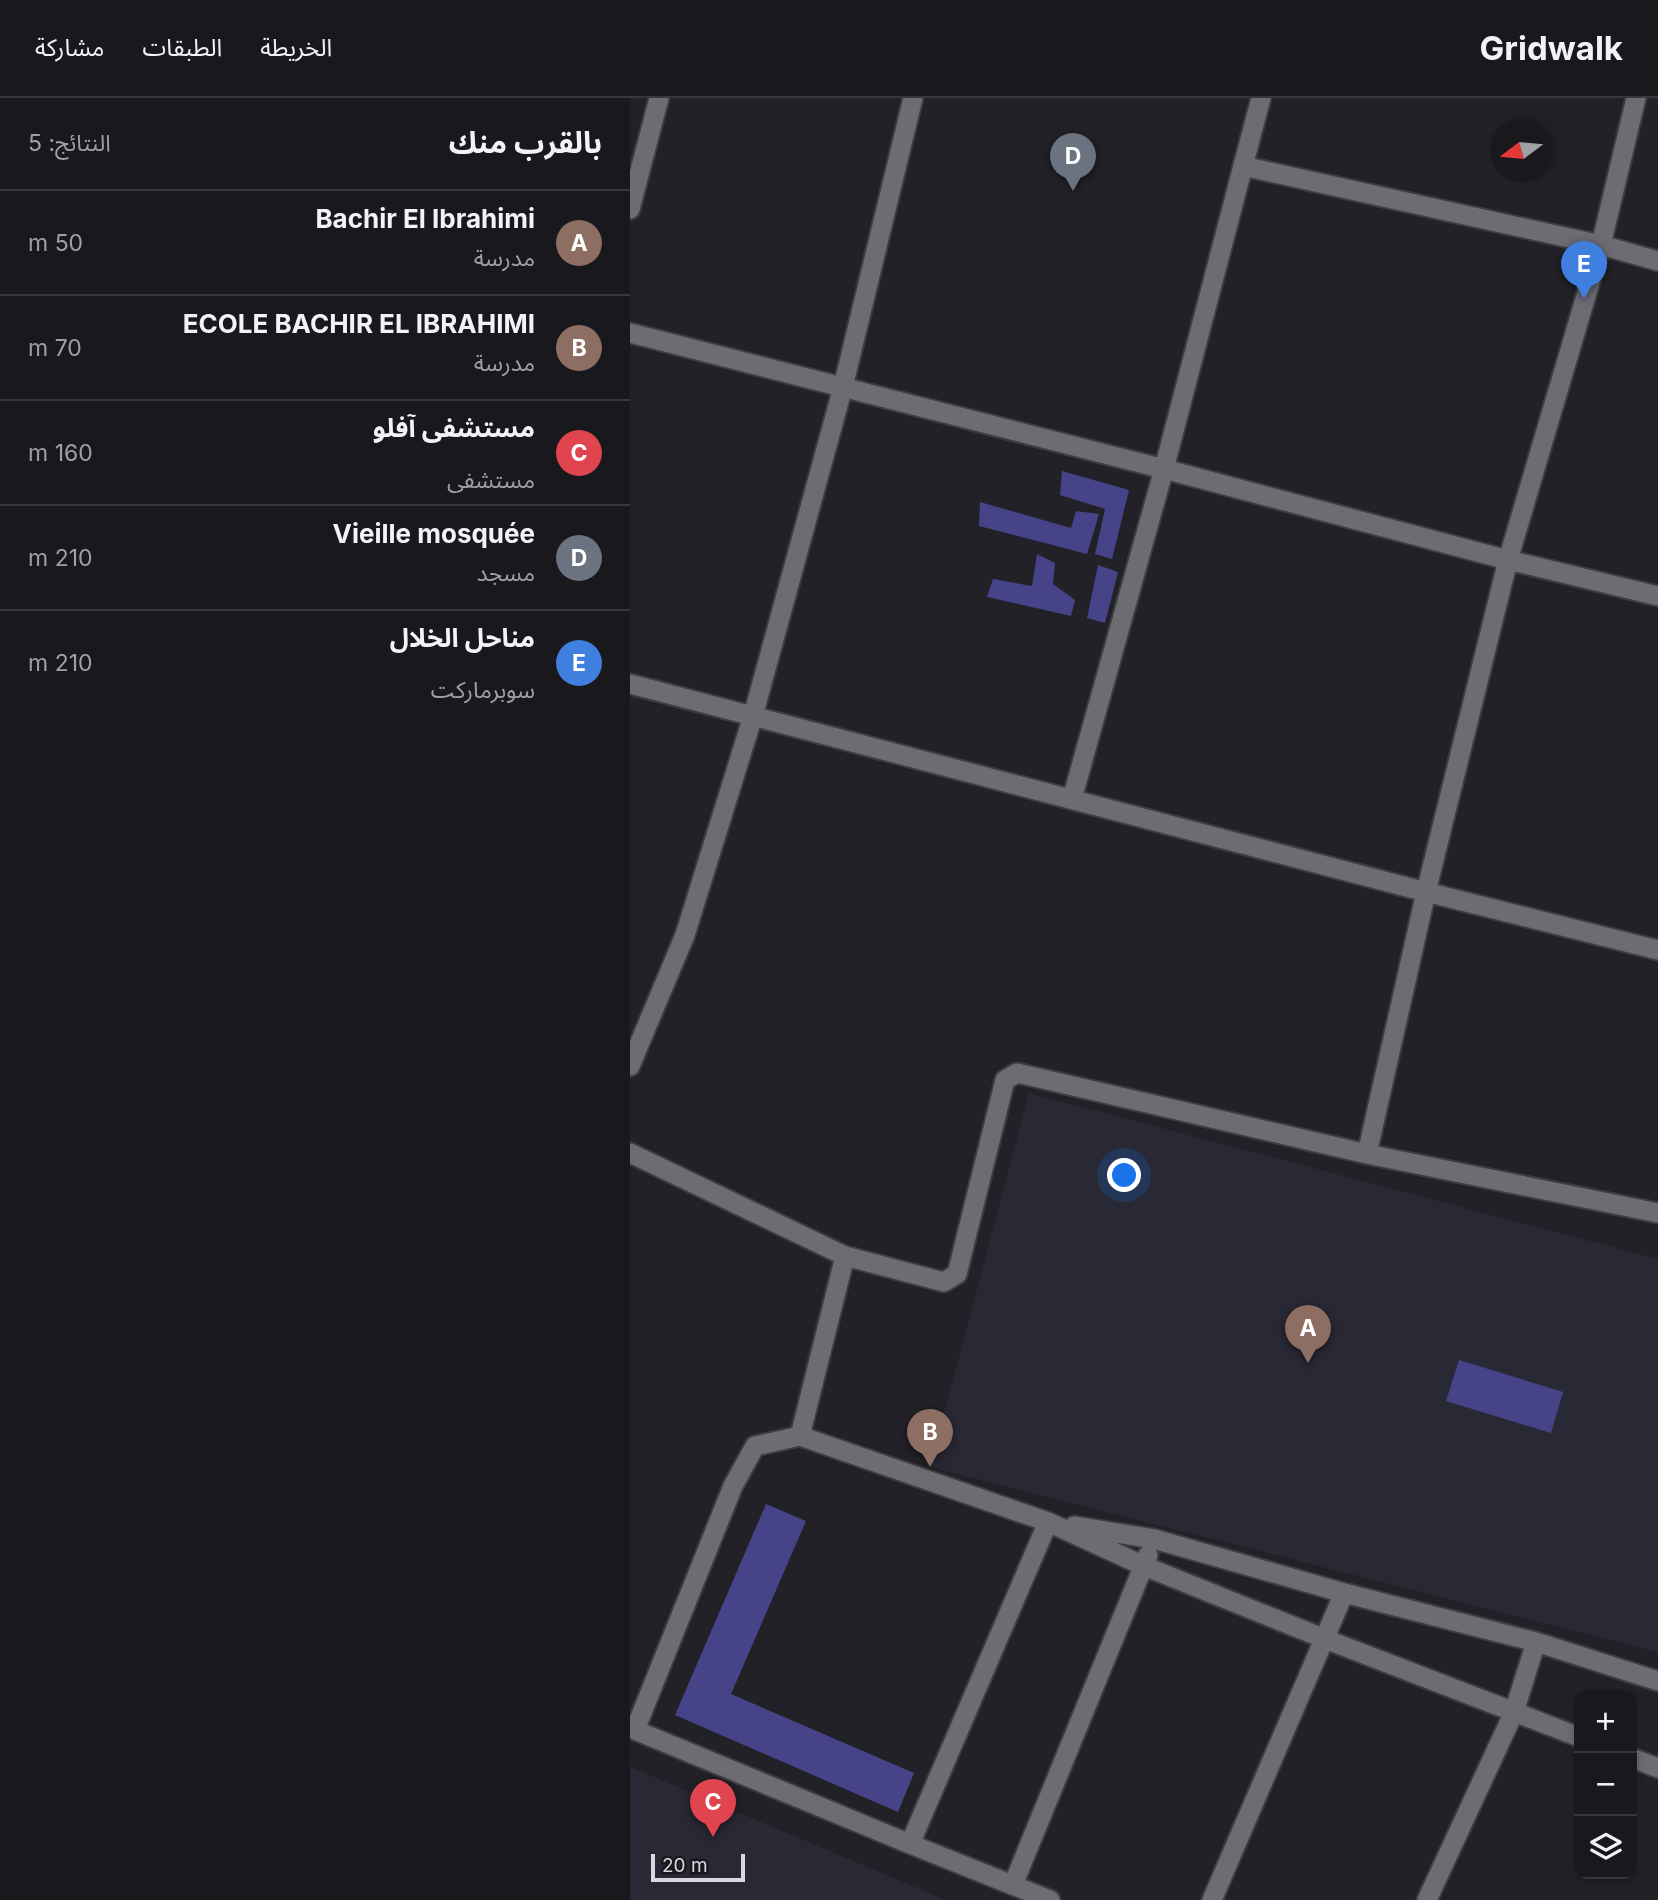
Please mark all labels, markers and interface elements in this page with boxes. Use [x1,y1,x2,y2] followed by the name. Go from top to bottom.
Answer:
[1480,28,1623,68] text: Gridwalk
[35,33,104,62] text: مشاركة
[142,33,222,62] text: الطبقات
[260,33,332,62] text: الخريطة
[1490,119,1553,182] north arrow
[449,124,602,160] text: بالقرب منك
[28,129,111,157] text: النتائج: 5
[1050,133,1096,191] pin: D
[315,203,535,234] text: Bachir El Ibrahimi
[28,229,83,257] text: 50 m
[570,229,588,257] text: A
[1561,241,1607,299] pin: E
[474,244,535,272] text: مدرسة
[183,308,535,339] text: ECOLE BACHIR EL IBRAHIMI
[28,334,82,362] text: 70 m
[571,334,587,362] text: B
[474,349,535,377] text: مدرسة
[373,412,535,443] text: مستشفى آفلو
[28,439,93,467] text: 160 m
[571,439,588,467] text: C
[447,466,535,494] text: مستشفى
[332,518,535,549] text: Vieille mosquée
[28,544,93,572] text: 210 m
[571,544,587,572] text: D
[476,559,535,587] text: مسجد
[390,622,535,653] text: مناحل الخلال
[28,649,93,677] text: 210 m
[572,649,586,677] text: E
[431,676,535,704] text: سوبرماركت
[1107,1158,1141,1192] your location
[1285,1305,1331,1363] pin: A
[907,1409,953,1467] pin: B
[1574,1690,1637,1879] map controls
[1574,1690,1637,1753] button: +
[1574,1753,1637,1816] button: −
[690,1779,736,1837] pin: C
[1574,1816,1637,1879] button: layers
[651,1851,746,1883] scale bar
[662,1854,708,1877] text: 20 m

